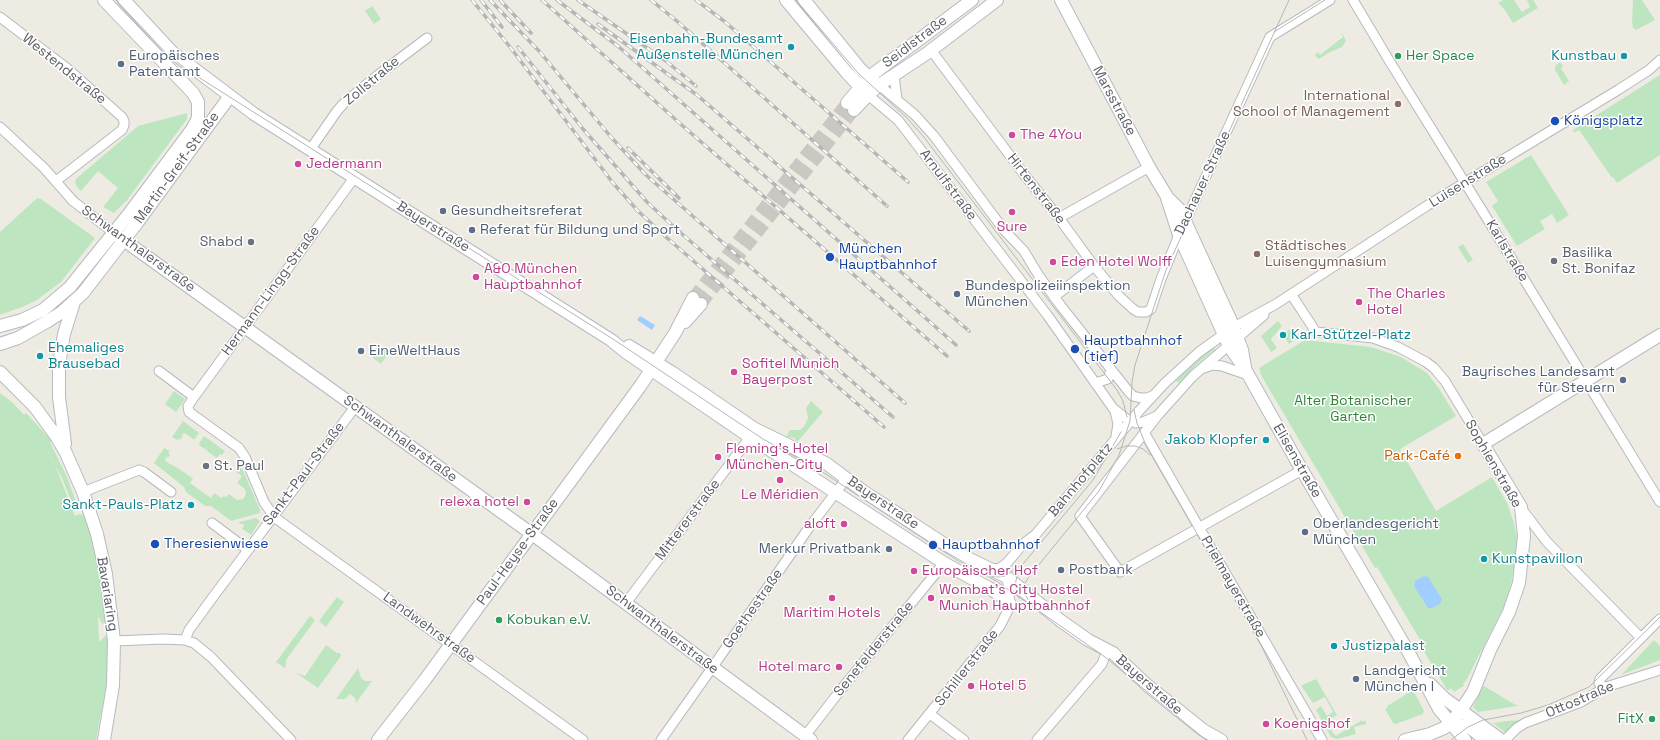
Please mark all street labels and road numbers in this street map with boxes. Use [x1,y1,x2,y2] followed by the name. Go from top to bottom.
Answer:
[879,12,951,72] street label: Seidlstraße
[19,30,109,108] street label: Westendstraße
[341,53,403,109] street label: Zollstraße
[1089,63,1139,139] street label: Marsstraße
[131,109,223,227] street label: Martin-Greif-Straße
[1172,128,1234,238] street label: Dachauer Straße
[916,146,980,224] street label: Arnulfstraße
[1003,150,1069,228] street label: Hirtenstraße
[1426,151,1510,211] street label: Luisenstraße
[393,198,473,256] street label: Bayerstraße
[78,202,198,296] street label: Schwanthalerstraße
[1482,217,1532,285] street label: Karlstraße
[218,223,324,359] street label: Hermann-Lingg-Straße
[340,392,460,486] street label: Schwanthalerstraße
[1461,417,1525,511] street label: Sophienstraße
[260,419,348,529] street label: Sankt-Paul-Straße
[1269,421,1325,501] street label: Elisenstraße
[1045,440,1117,520] street label: Bahnhofplatz
[844,473,922,533] street label: Bayerstraße
[652,476,724,564] street label: Mittererstraße
[474,495,562,609] street label: Paul-Heyse-Straße
[1197,533,1269,641] street label: Prielmayerstraße
[93,555,121,633] street label: Bavariaring
[719,566,787,652] street label: Goethestraße
[602,582,722,678] street label: Schwanthalerstraße
[379,589,479,667] street label: Landwehrstraße
[831,598,917,700] street label: Senefelderstraße
[932,626,1002,710] street label: Schillerstraße
[1112,651,1186,719] street label: Bayerstraße
[1543,678,1617,722] street label: Ottostraße

